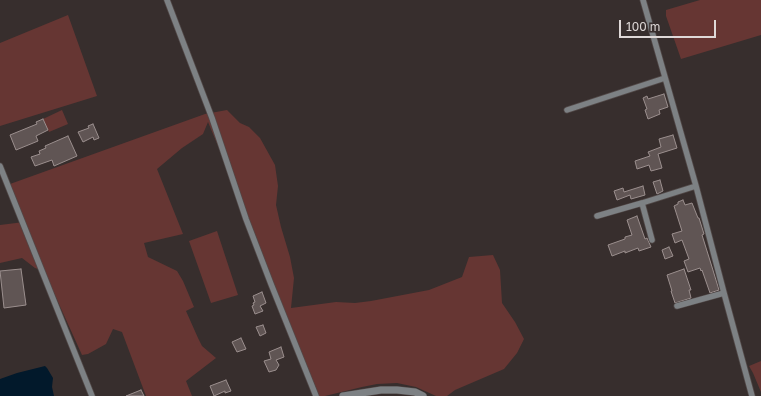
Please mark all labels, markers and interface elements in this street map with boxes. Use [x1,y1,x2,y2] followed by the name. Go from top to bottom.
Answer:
[621,12,718,38] scale bar
[626,19,660,34] text: 100 m

